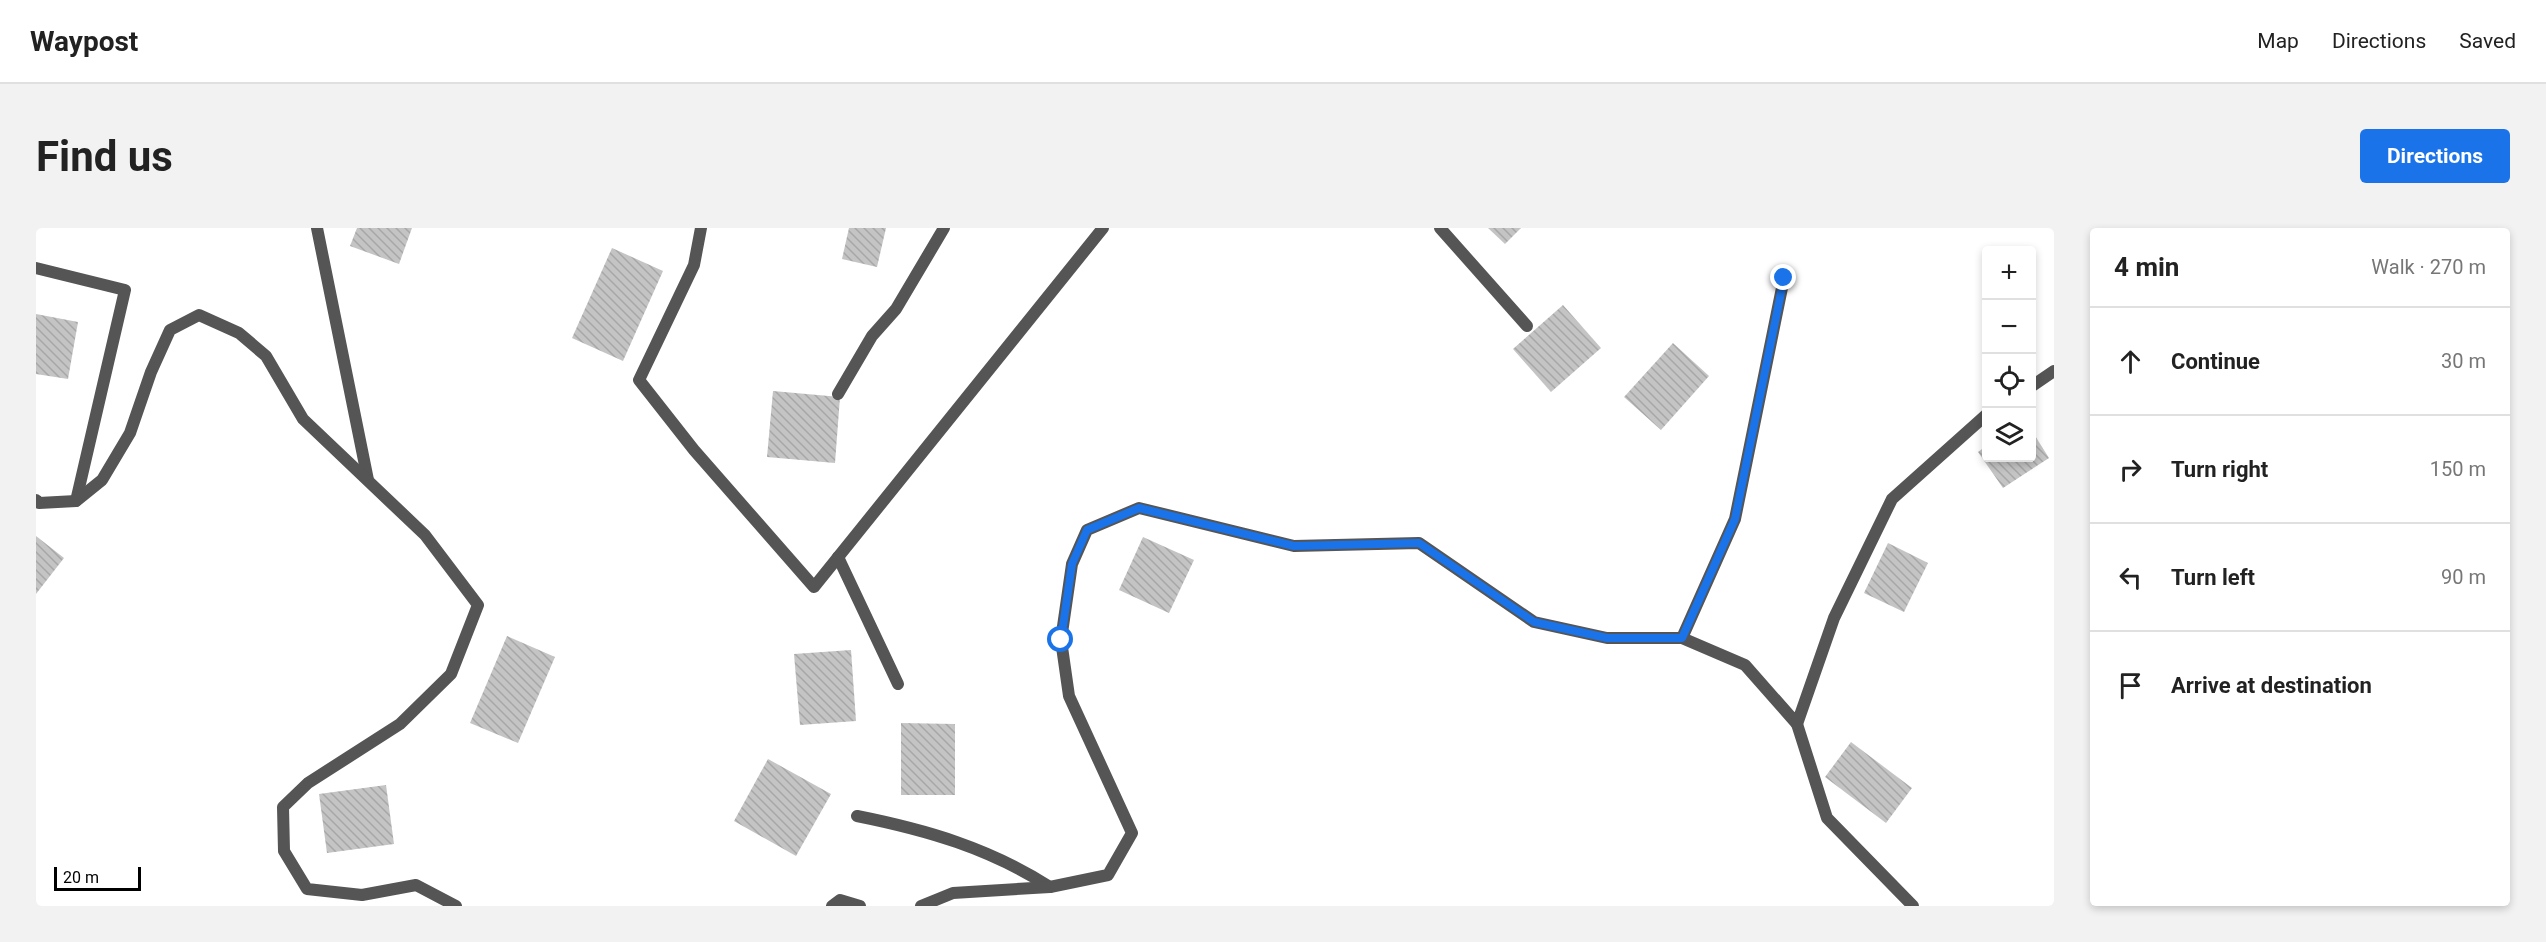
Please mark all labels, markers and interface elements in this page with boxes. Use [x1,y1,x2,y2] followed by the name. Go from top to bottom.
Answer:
[30,25,138,58] text: Waypost
[2257,29,2299,53] text: Map
[2332,29,2426,53] text: Directions
[2459,29,2516,53] text: Saved
[2360,129,2510,183] button: Directions
[36,132,173,181] text: Find us
[1982,246,2036,462] map controls
[1982,246,2036,300] button: +
[2114,252,2179,282] text: 4 min
[2371,255,2486,279] text: Walk · 270 m
[1770,264,1796,290] route end
[1982,300,2036,354] button: −
[2114,345,2147,378] icon: ahead
[2171,349,2260,374] text: Continue
[2441,349,2486,373] text: 30 m
[1982,354,2036,408] button: locate
[1982,408,2036,462] button: layers
[2114,453,2147,486] icon: right
[2171,457,2268,482] text: Turn right
[2430,457,2486,481] text: 150 m
[2114,561,2147,594] icon: left
[2171,565,2255,590] text: Turn left
[2441,565,2486,589] text: 90 m
[1047,626,1073,652] route start
[2114,669,2147,702] icon: arrive
[2171,673,2372,698] text: Arrive at destination
[54,864,141,892] scale bar
[63,868,99,887] text: 20 m

